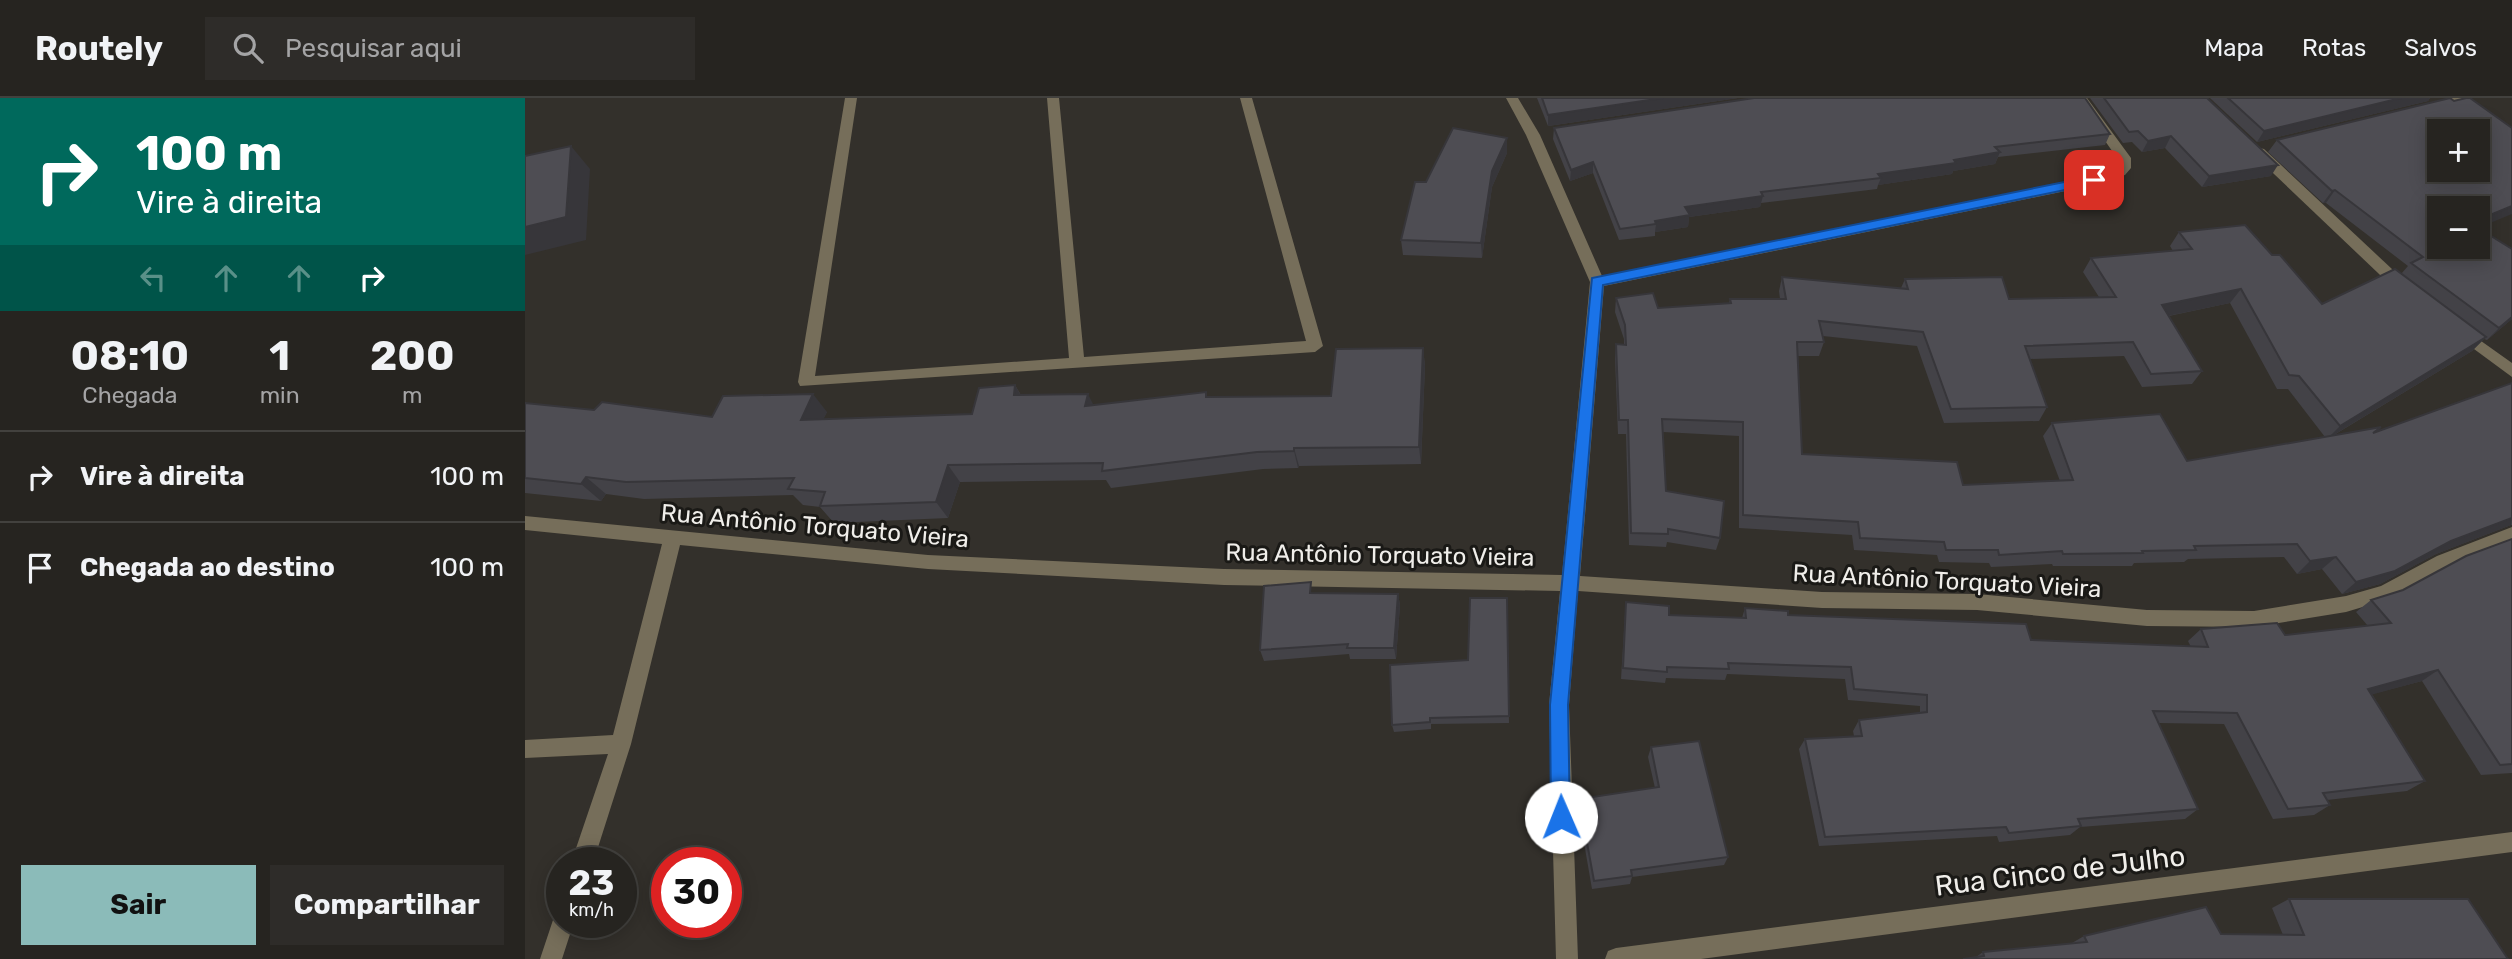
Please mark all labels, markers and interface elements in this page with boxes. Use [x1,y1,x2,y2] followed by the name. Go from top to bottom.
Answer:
[205,17,695,80] search box
[35,29,163,68] text: Routely
[229,29,267,67] icon: search
[285,33,462,64] text: Pesquisar aqui
[2204,34,2264,62] text: Mapa
[2302,34,2366,62] text: Rotas
[2404,34,2477,62] text: Salvos
[2427,119,2490,259] map controls
[2427,119,2490,182] button: +
[136,124,282,182] text: 100 m
[21,126,112,217] icon: right
[2064,150,2124,210] pin
[2075,161,2113,199] icon: arrive
[136,183,322,221] text: Vire à direita
[2427,196,2490,259] button: −
[134,259,172,297] icon: left
[207,259,245,297] icon: ahead
[280,259,318,297] icon: ahead
[353,259,391,297] icon: right
[70,331,189,381] text: 08:10
[269,331,290,381] text: 1
[370,331,454,381] text: 200
[82,381,177,409] text: Chegada
[260,381,300,409] text: min
[402,381,423,409] text: m
[21,458,59,496] icon: right
[80,461,245,492] text: Vire à direita
[430,461,504,492] text: 100 m
[660,499,970,553] street label: Rua Antônio Torquato Vieira
[1225,538,1535,572] street label: Rua Antônio Torquato Vieira
[21,549,59,587] icon: arrive
[80,552,335,583] text: Chegada ao destino
[430,552,504,583] text: 100 m
[1792,559,2102,603] street label: Rua Antônio Torquato Vieira
[1524,780,1598,854] position arrow
[1933,839,2187,903] street label: Rua Cinco de Julho
[651,847,742,938] speed limit sign: 30
[569,862,614,904] text: 23
[21,865,256,945] button: Sair
[270,865,504,945] button: Compartilhar
[569,899,614,921] text: km/h

